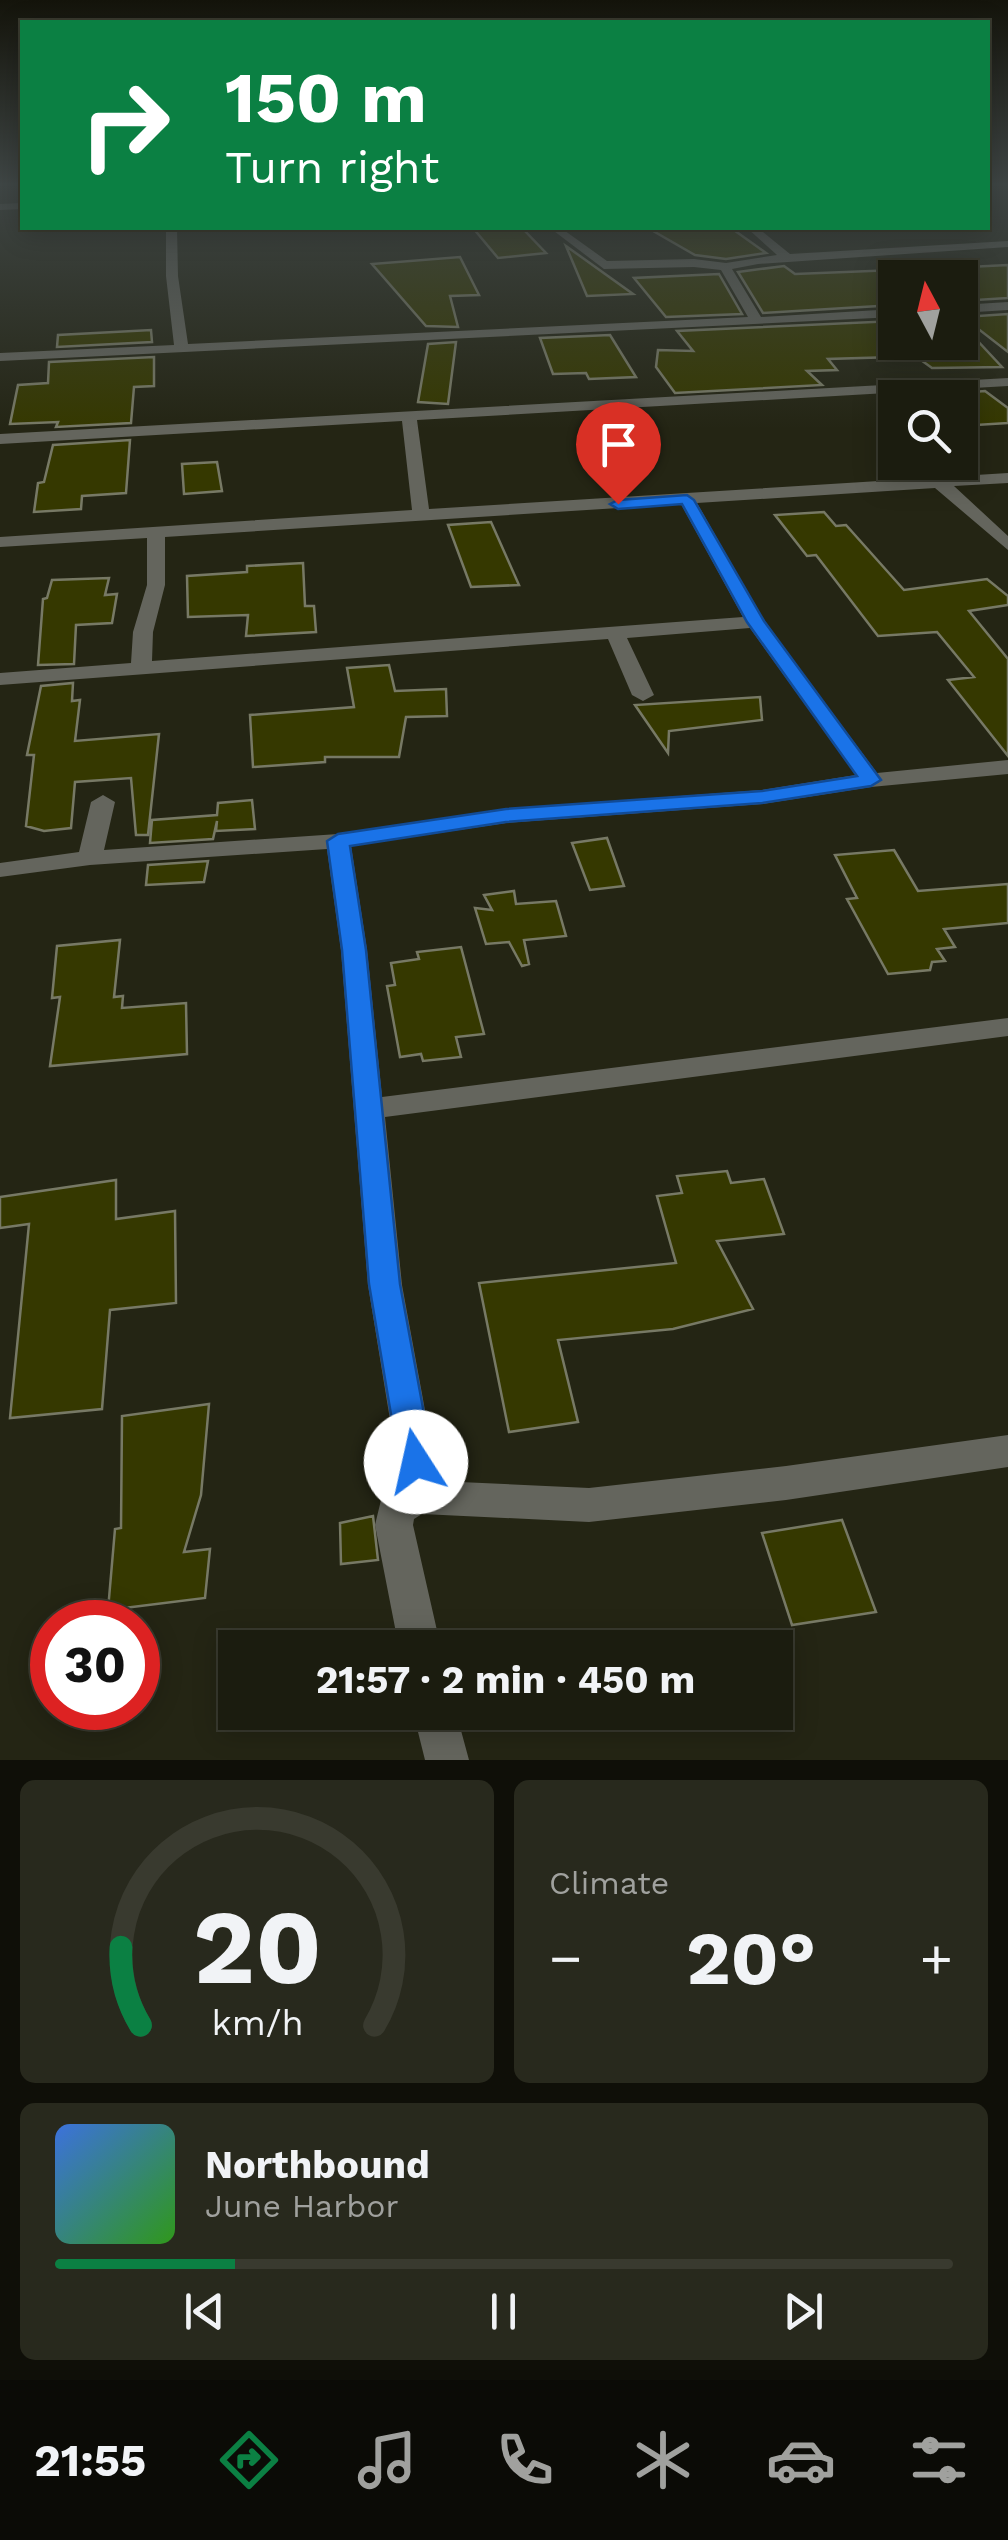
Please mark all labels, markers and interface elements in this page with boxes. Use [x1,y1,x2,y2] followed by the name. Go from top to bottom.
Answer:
[225,57,427,139] text: 150 m
[60,60,190,190] icon: right
[225,141,439,194] text: Turn right
[878,260,978,360] north arrow
[878,260,978,480] map controls
[878,380,978,480] button: search
[576,402,661,505] pin
[591,417,646,472] icon: arrive
[364,1410,468,1514] position arrow
[30,1600,160,1730] speed limit sign: 30
[316,1658,695,1702] text: 21:57 · 2 min · 450 m
[549,1864,669,1902] text: Climate
[193,1886,321,2008] text: 20
[686,1914,816,2002] text: 20°
[549,1926,582,1990] text: −
[920,1926,953,1990] text: +
[211,2002,303,2044] text: km/h
[205,2143,430,2187] text: Northbound
[205,2187,399,2225] text: June Harbor
[177,2284,232,2339] icon: previous
[476,2284,531,2339] icon: pause
[776,2284,831,2339] icon: next
[214,2425,284,2495] icon: directions
[352,2425,422,2495] icon: music
[490,2425,560,2495] icon: phone
[628,2425,698,2495] icon: climate
[766,2425,836,2495] icon: car
[904,2425,974,2495] icon: filters
[34,2434,146,2487] text: 21:55

